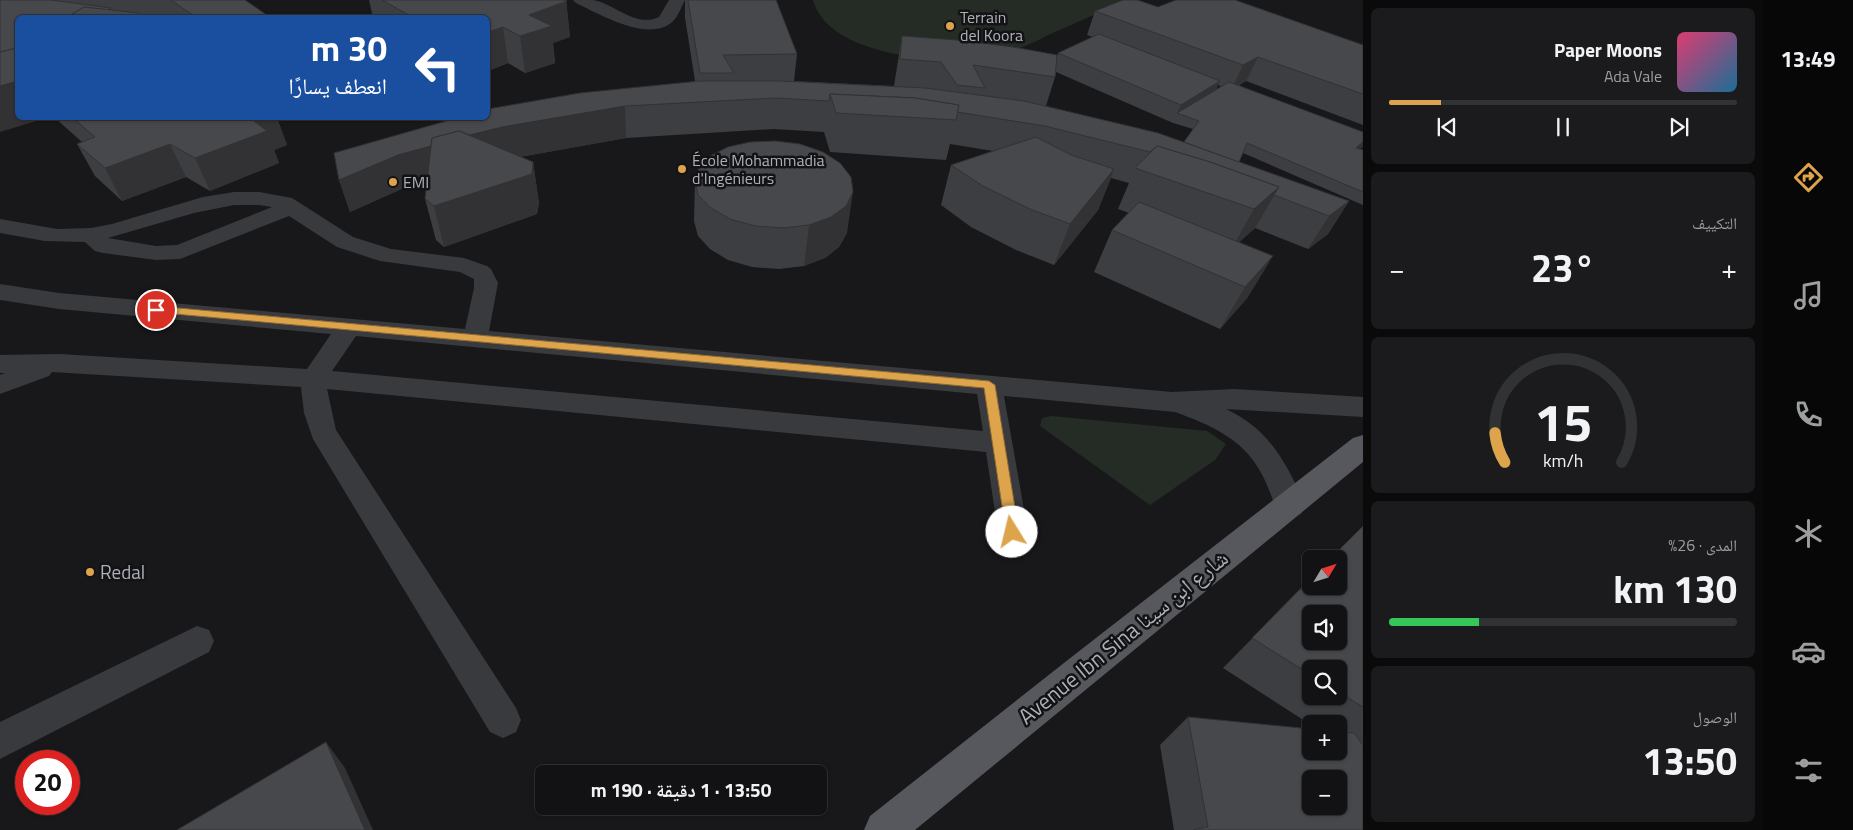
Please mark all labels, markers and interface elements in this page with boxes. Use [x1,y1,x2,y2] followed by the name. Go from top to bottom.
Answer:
[960,5,1023,47] place label: Terrain del Koora
[944,20,956,32] marker: Terrain del Koora
[311,21,387,75] text: 30 m
[405,35,470,100] icon: left
[1554,35,1662,64] text: Paper Moons
[1781,42,1835,76] text: 13:49
[1604,64,1662,88] text: Ada Vale
[289,69,387,103] text: انعطف يسارًا
[1433,113,1461,141] icon: previous
[1549,113,1577,141] icon: pause
[1665,113,1693,141] icon: next
[692,148,825,190] place label: École Mohammadia d'Ingénieurs
[1791,160,1826,195] icon: directions
[676,163,688,175] marker: École Mohammadia d'Ingénieurs
[403,170,429,194] place label: EMI
[387,176,399,188] marker: EMI
[1692,211,1737,235] text: التكييف
[1531,239,1595,297] text: 23°
[1389,247,1405,290] text: −
[1721,247,1737,290] text: +
[1791,278,1826,313] icon: music
[135,289,177,331] pin
[142,296,170,324] icon: arrive
[1534,382,1592,461] text: 15
[1791,397,1826,432] icon: phone
[1543,447,1583,474] text: km/h
[985,505,1037,557] position arrow
[1791,516,1826,551] icon: climate
[1668,533,1737,557] text: المدى · 26%
[1011,541,1235,733] street label: Avenue Ibn Sina شارع ابن سينا
[1302,550,1348,595] north arrow
[1302,550,1347,815] map controls
[100,557,145,586] place label: Redal
[1613,560,1737,618] text: 130 km
[84,566,96,578] marker: Redal
[1302,605,1347,650] button: sound
[1791,634,1826,669] icon: car
[1302,660,1347,705] button: search
[1693,705,1737,729] text: الوصول
[1302,715,1347,760] button: +
[1642,732,1737,790] text: 13:50
[15,750,80,815] speed limit sign: 20
[1791,753,1826,788] icon: filters
[1302,770,1347,815] button: −
[591,775,771,804] text: 13:50 · 1 دقيقة · 190 m

